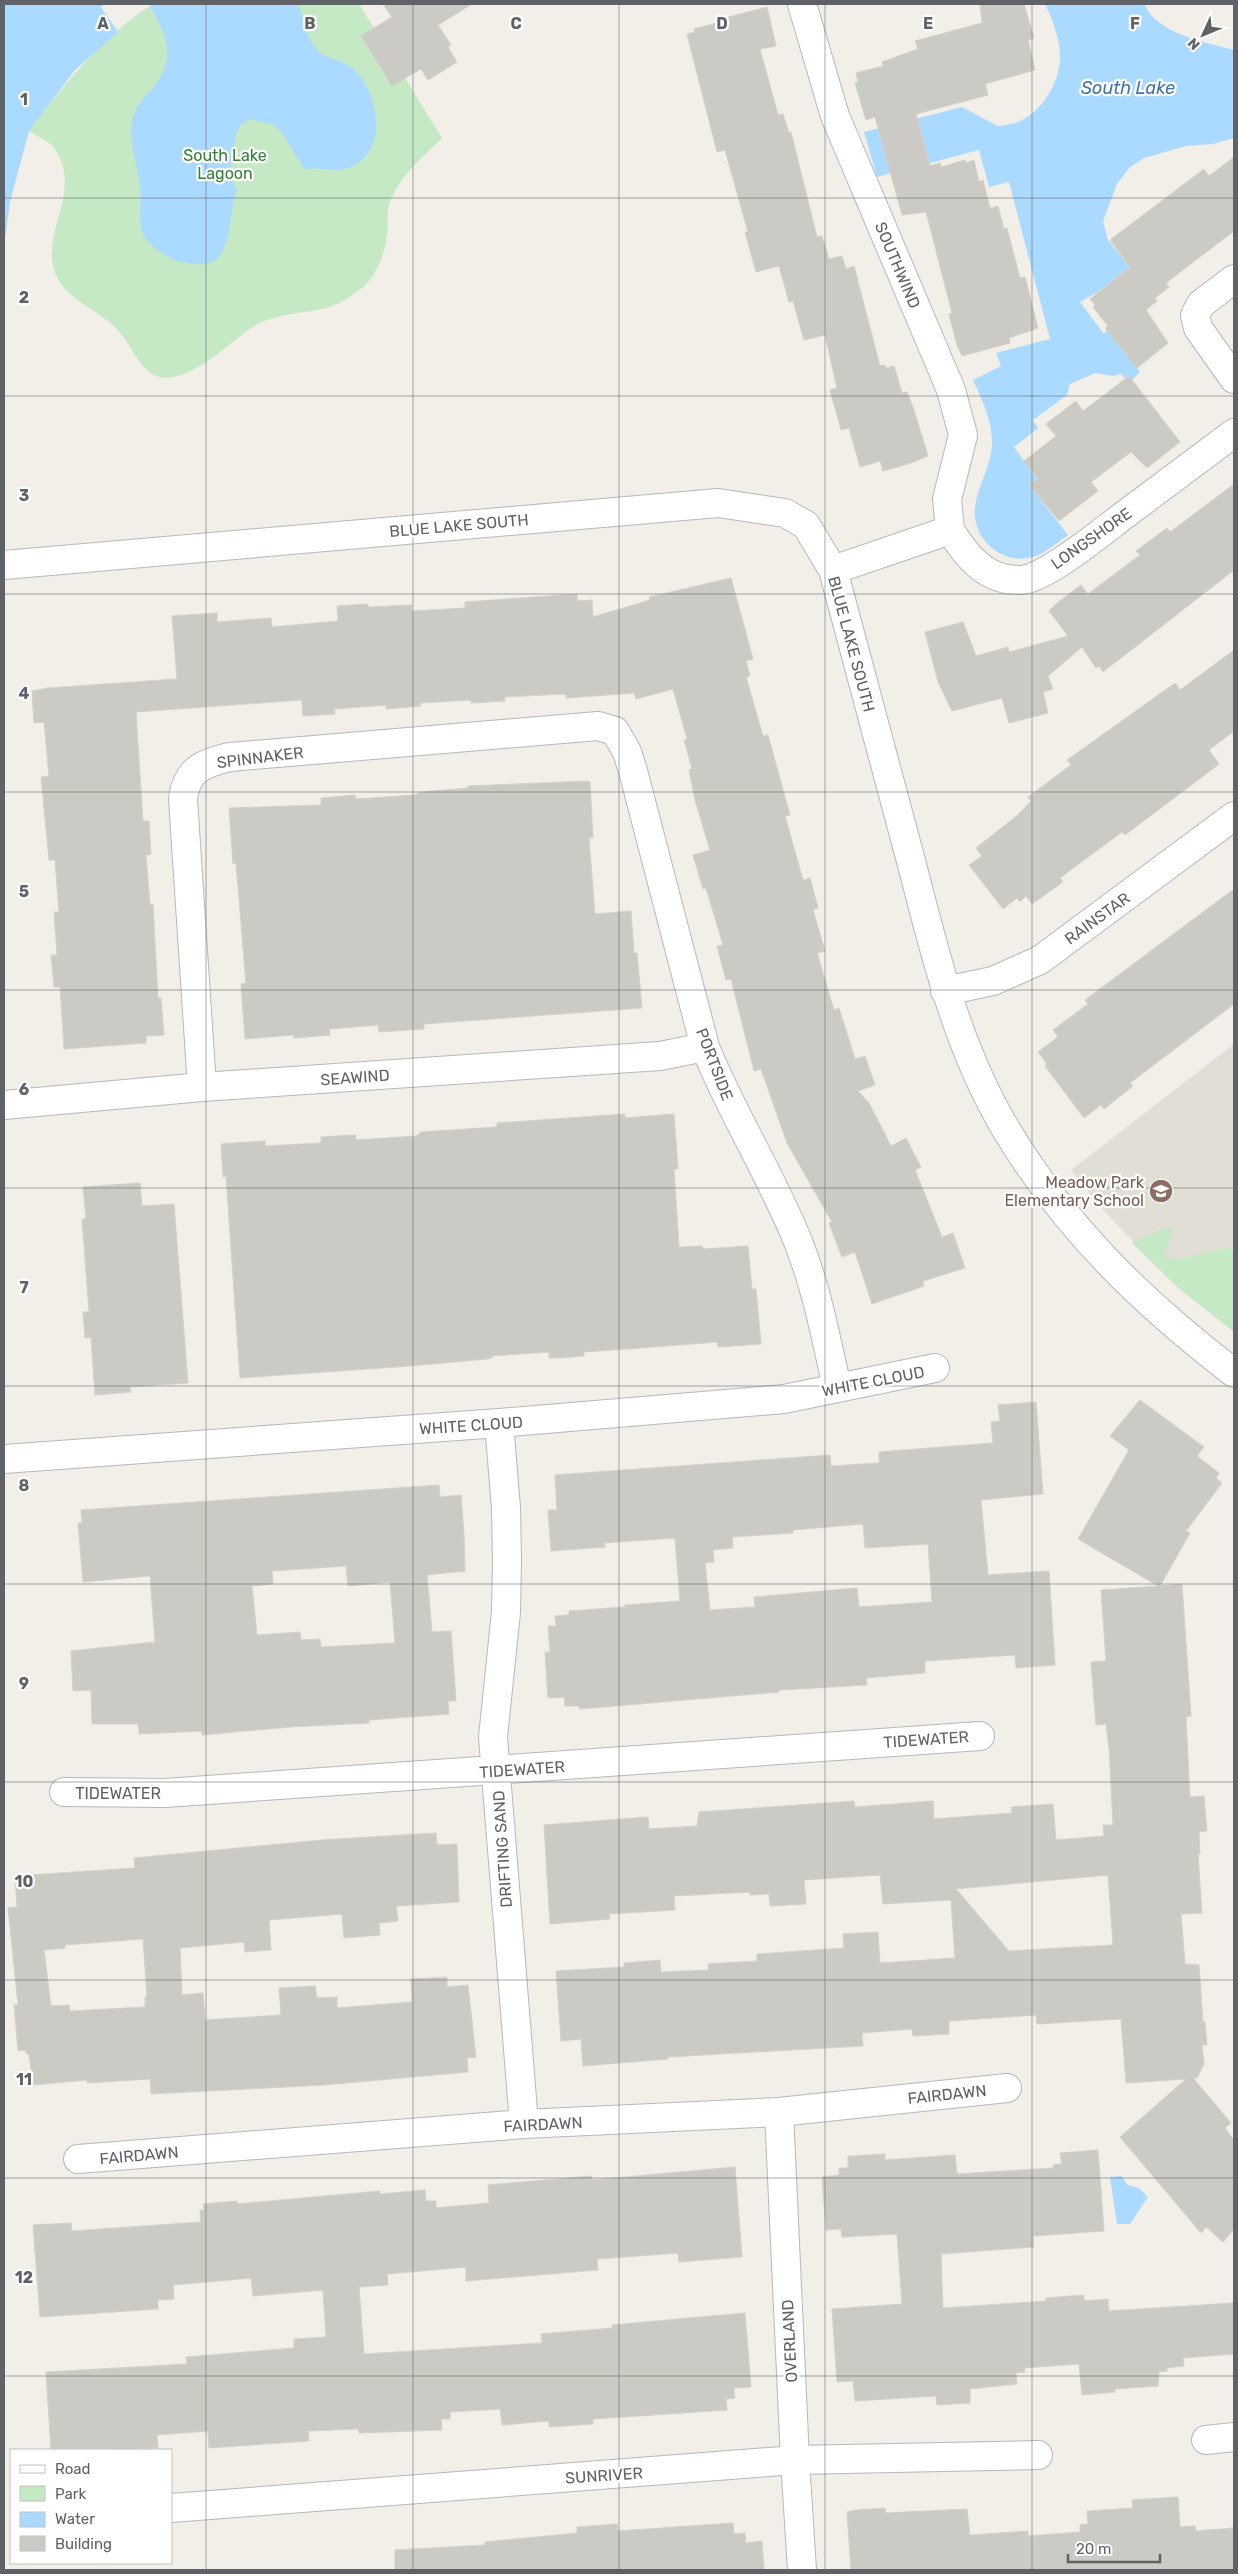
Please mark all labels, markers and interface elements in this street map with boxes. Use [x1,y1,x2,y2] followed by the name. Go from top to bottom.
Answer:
[1178,10,1228,60] north arrow
[97,14,109,33] text: A
[304,14,316,33] text: B
[510,14,522,33] text: C
[716,14,728,33] text: D
[923,14,933,33] text: E
[1130,14,1140,33] text: F
[1184,34,1204,53] text: N
[1081,77,1175,99] water label: South Lake
[20,90,28,109] text: 1
[183,146,267,183] park label: South Lake Lagoon
[871,219,924,311] street label: SOUTHWIND
[19,288,29,307] text: 2
[19,486,29,505] text: 3
[1047,504,1135,573] street label: LONGSHORE
[389,510,530,541] street label: BLUE LAKE SOUTH
[824,574,879,714] street label: BLUE LAKE SOUTH
[19,684,30,703] text: 4
[216,743,305,772] street label: SPINNAKER
[19,882,29,901] text: 5
[1061,888,1134,948] street label: RAINSTAR
[692,1025,737,1103] street label: PORTSIDE
[320,1066,390,1089] street label: SEAWIND
[19,1080,29,1099] text: 6
[1004,1173,1145,1210] place label: Meadow Park Elementary School
[1148,1178,1174,1204] school or university icon: Meadow Park Elementary School
[19,1278,29,1297] text: 7
[820,1362,926,1401] street label: WHITE CLOUD
[418,1412,524,1439] street label: WHITE CLOUD
[19,1476,30,1495] text: 8
[19,1674,29,1693] text: 9
[883,1727,969,1752] street label: TIDEWATER
[479,1757,565,1782] street label: TIDEWATER
[75,1784,161,1803] street label: TIDEWATER
[489,1790,516,1908] street label: DRIFTING SAND
[15,1872,34,1891] text: 10
[16,2070,32,2089] text: 11
[907,2081,987,2108] street label: FAIRDAWN
[503,2113,583,2136] street label: FAIRDAWN
[99,2143,179,2168] street label: FAIRDAWN
[15,2268,33,2287] text: 12
[778,2299,801,2383] street label: OVERLAND
[10,2449,172,2564] legend
[55,2460,91,2478] text: Road
[565,2463,644,2488] street label: SUNRIVER
[55,2485,86,2503] text: Park
[55,2510,95,2528] text: Water
[1068,2532,1160,2564] scale bar
[55,2535,112,2553] text: Building
[1076,2540,1111,2558] text: 20 m

